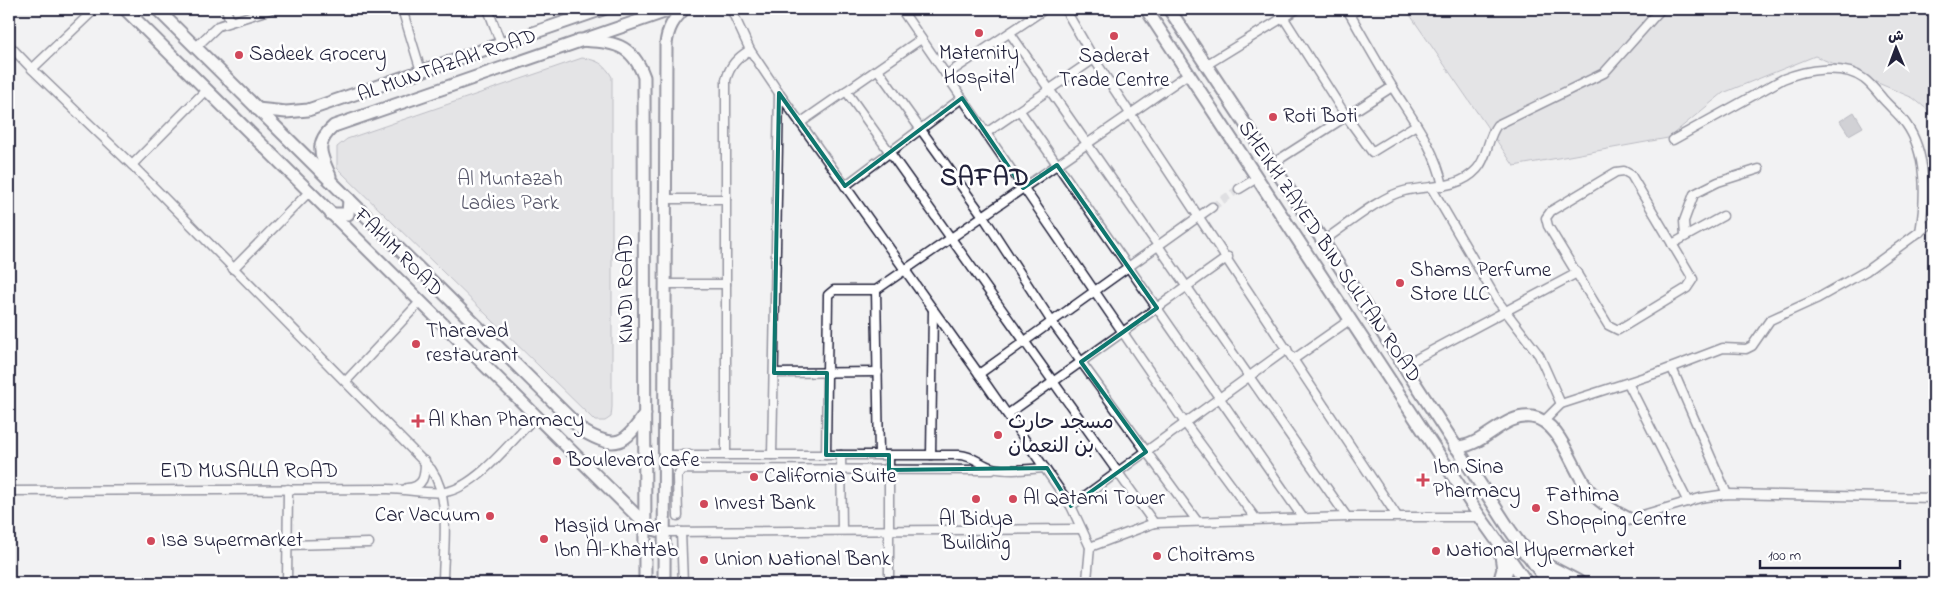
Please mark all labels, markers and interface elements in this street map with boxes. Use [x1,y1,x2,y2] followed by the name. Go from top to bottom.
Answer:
[354,21,540,111] street label: AL MUNTAZAH ROAD
[1870,22,1920,72] north arrow
[1888,26,1904,47] text: ش
[973,27,985,39] marker: Maternity Hospital
[1108,30,1120,42] marker: Saderat Trade Centre
[939,39,1019,93] place label: Maternity Hospital
[249,40,386,72] place label: Sadeek Grocery
[1059,42,1170,96] place label: Saderat Trade Centre
[233,49,245,61] marker: Sadeek Grocery
[1283,102,1358,132] place label: Roti Boti
[1267,111,1279,123] marker: Roti Boti
[1230,115,1428,389] street label: SHEIKH ZAYED BIN SULTAN ROAD
[940,160,1030,198] district label: SAFAD
[457,165,563,219] park label: Al Muntazah Ladies Park
[346,201,449,304] street label: FAHIM ROAD
[612,235,642,343] street label: KINDI ROAD
[1410,256,1552,310] place label: Shams Perfume Store LLC
[1394,277,1406,289] marker: Shams Perfume Store LLC
[426,317,518,371] place label: Tharavad restaurant
[410,338,422,350] marker: Tharavad restaurant
[428,406,584,438] place label: Al Khan Pharmacy
[1008,408,1114,462] place label: مسجد حارث بن النعمان
[412,415,424,427] marker: Al Khan Pharmacy
[992,429,1004,441] marker: مسجد حارث بن النعمان
[566,446,700,476] place label: Boulevard cafe
[1433,453,1520,509] place label: Ibn Sina Pharmacy
[551,455,563,467] marker: Boulevard cafe
[160,457,338,487] street label: EID MUSALLA ROAD
[764,462,897,492] place label: California Suite
[748,471,760,483] marker: California Suite
[1417,474,1429,486] marker: Ibn Sina Pharmacy
[1545,481,1687,537] place label: Fathima Shopping Centre
[1023,484,1166,514] place label: Al Qatami Tower
[714,489,816,519] place label: Invest Bank
[970,493,982,505] marker: Al Bidya Building
[1007,493,1019,505] marker: Al Qatami Tower
[698,498,710,510] marker: Invest Bank
[375,501,480,531] place label: Car Vacuum
[1530,502,1542,514] marker: Fathima Shopping Centre
[939,505,1013,561] place label: Al Bidya Building
[484,510,496,522] marker: Car Vacuum
[554,512,678,566] place label: Masjid Umar Ibn Al-Khattab
[161,526,303,556] place label: Isa supermarket
[538,533,550,545] marker: Masjid Umar Ibn Al-Khattab
[145,535,157,547] marker: Isa supermarket
[1446,536,1635,568] place label: National Hypermarket
[1760,537,1900,569] scale bar
[1167,541,1255,571] place label: Choitrams
[714,545,891,575] place label: Union National Bank
[1430,545,1442,557] marker: National Hypermarket
[1768,545,1801,567] text: 100 m
[1151,550,1163,562] marker: Choitrams
[698,554,710,566] marker: Union National Bank

